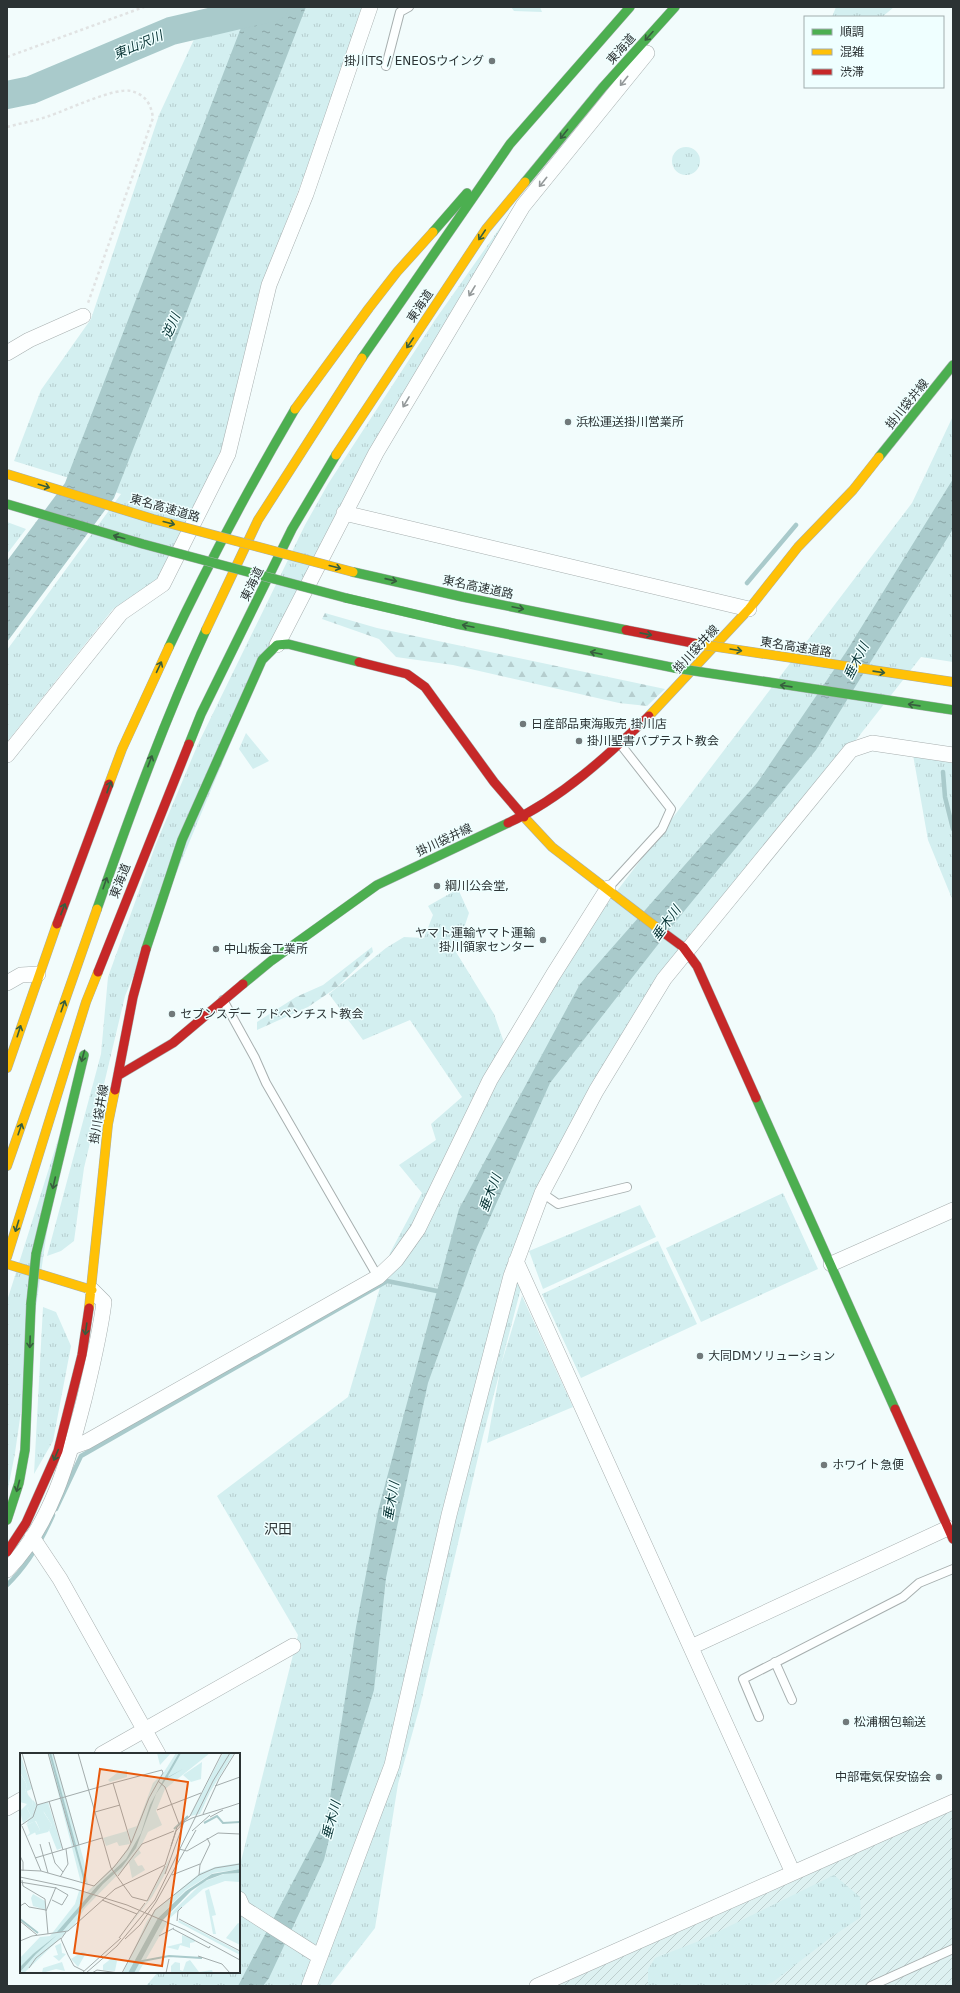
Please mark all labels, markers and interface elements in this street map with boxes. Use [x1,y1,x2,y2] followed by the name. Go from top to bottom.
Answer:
[804,16,944,88] legend
[840,25,864,39] text: 順調
[111,27,167,62] water label: 東山沢川
[604,31,638,67] street label: 東海道
[644,31,654,41] one-way arrow
[840,45,864,59] text: 混雑
[344,54,484,68] place label: 掛川TS / ENEOSウイング
[487,56,497,66] marker: 掛川TS / ENEOSウイング
[840,65,864,79] text: 渋滞
[620,75,629,86] one-way arrow
[560,129,568,140] one-way arrow
[538,176,547,187] one-way arrow
[478,230,486,241] one-way arrow
[468,285,476,297] one-way arrow
[404,287,436,325] street label: 東海道
[159,309,184,341] water label: 逆川
[406,337,414,348] one-way arrow
[883,376,931,432] street label: 掛川袋井線
[401,396,409,408] one-way arrow
[576,415,684,429] place label: 浜松運送掛川営業所
[563,417,573,427] marker: 浜松運送掛川営業所
[38,483,51,490] one-way arrow
[128,491,202,525] street label: 東名高速道路
[162,519,175,527] one-way arrow
[113,533,126,540] one-way arrow
[328,564,341,571] one-way arrow
[238,565,266,603] street label: 東海道
[441,573,515,601] street label: 東名高速道路
[385,577,398,585] one-way arrow
[511,605,524,613] one-way arrow
[462,622,475,630] one-way arrow
[670,622,722,676] street label: 掛川袋井線
[639,630,652,638] one-way arrow
[759,634,833,660] street label: 東名高速道路
[840,638,872,682] water label: 垂木川
[730,646,743,654] one-way arrow
[590,648,603,656] one-way arrow
[156,662,163,674] one-way arrow
[872,668,885,676] one-way arrow
[780,682,793,690] one-way arrow
[908,701,921,709] one-way arrow
[531,717,667,731] place label: 日産部品東海販売 掛川店
[518,719,528,729] marker: 日産部品東海販売 掛川店
[587,734,719,748] place label: 掛川聖書バプテスト教会
[574,736,584,746] marker: 掛川聖書バプテスト教会
[147,756,155,768] one-way arrow
[105,781,113,793] one-way arrow
[414,821,474,859] street label: 掛川袋井線
[107,862,133,900] street label: 東海道
[102,878,110,890] one-way arrow
[445,879,509,893] place label: 綱川公会堂,
[432,881,442,891] marker: 綱川公会堂,
[648,901,685,943] water label: 垂木川
[60,903,68,915] one-way arrow
[415,926,535,954] place label: ヤマト運輸ヤマト運輸 掛川領家センター
[538,935,548,945] marker: ヤマト運輸ヤマト運輸 掛川領家センター
[224,942,308,956] place label: 中山板金工業所
[211,944,221,954] marker: 中山板金工業所
[59,1001,67,1013] one-way arrow
[180,1007,364,1021] place label: セブンスデー アドベンチスト教会
[167,1009,177,1019] marker: セブンスデー アドベンチスト教会
[16,1025,23,1038] one-way arrow
[79,1049,87,1062] one-way arrow
[87,1083,111,1145] street label: 掛川袋井線
[17,1123,24,1136] one-way arrow
[476,1170,505,1214] water label: 垂木川
[49,1176,57,1189] one-way arrow
[13,1220,20,1233] one-way arrow
[82,1322,90,1335] one-way arrow
[26,1335,33,1348] one-way arrow
[708,1349,835,1363] place label: 大同DMソリューション
[695,1351,705,1361] marker: 大同DMソリューション
[52,1449,59,1461] one-way arrow
[832,1458,904,1472] place label: ホワイト急便
[819,1460,829,1470] marker: ホワイト急便
[14,1479,21,1492] one-way arrow
[380,1479,402,1522] water label: 垂木川
[264,1521,292,1537] district label: 沢田
[854,1715,926,1729] place label: 松浦梱包輸送
[841,1717,851,1727] marker: 松浦梱包輸送
[20,1753,240,1973] inset map
[835,1770,931,1784] place label: 中部電気保安協会
[934,1772,944,1782] marker: 中部電気保安協会
[319,1797,344,1841] water label: 垂木川

